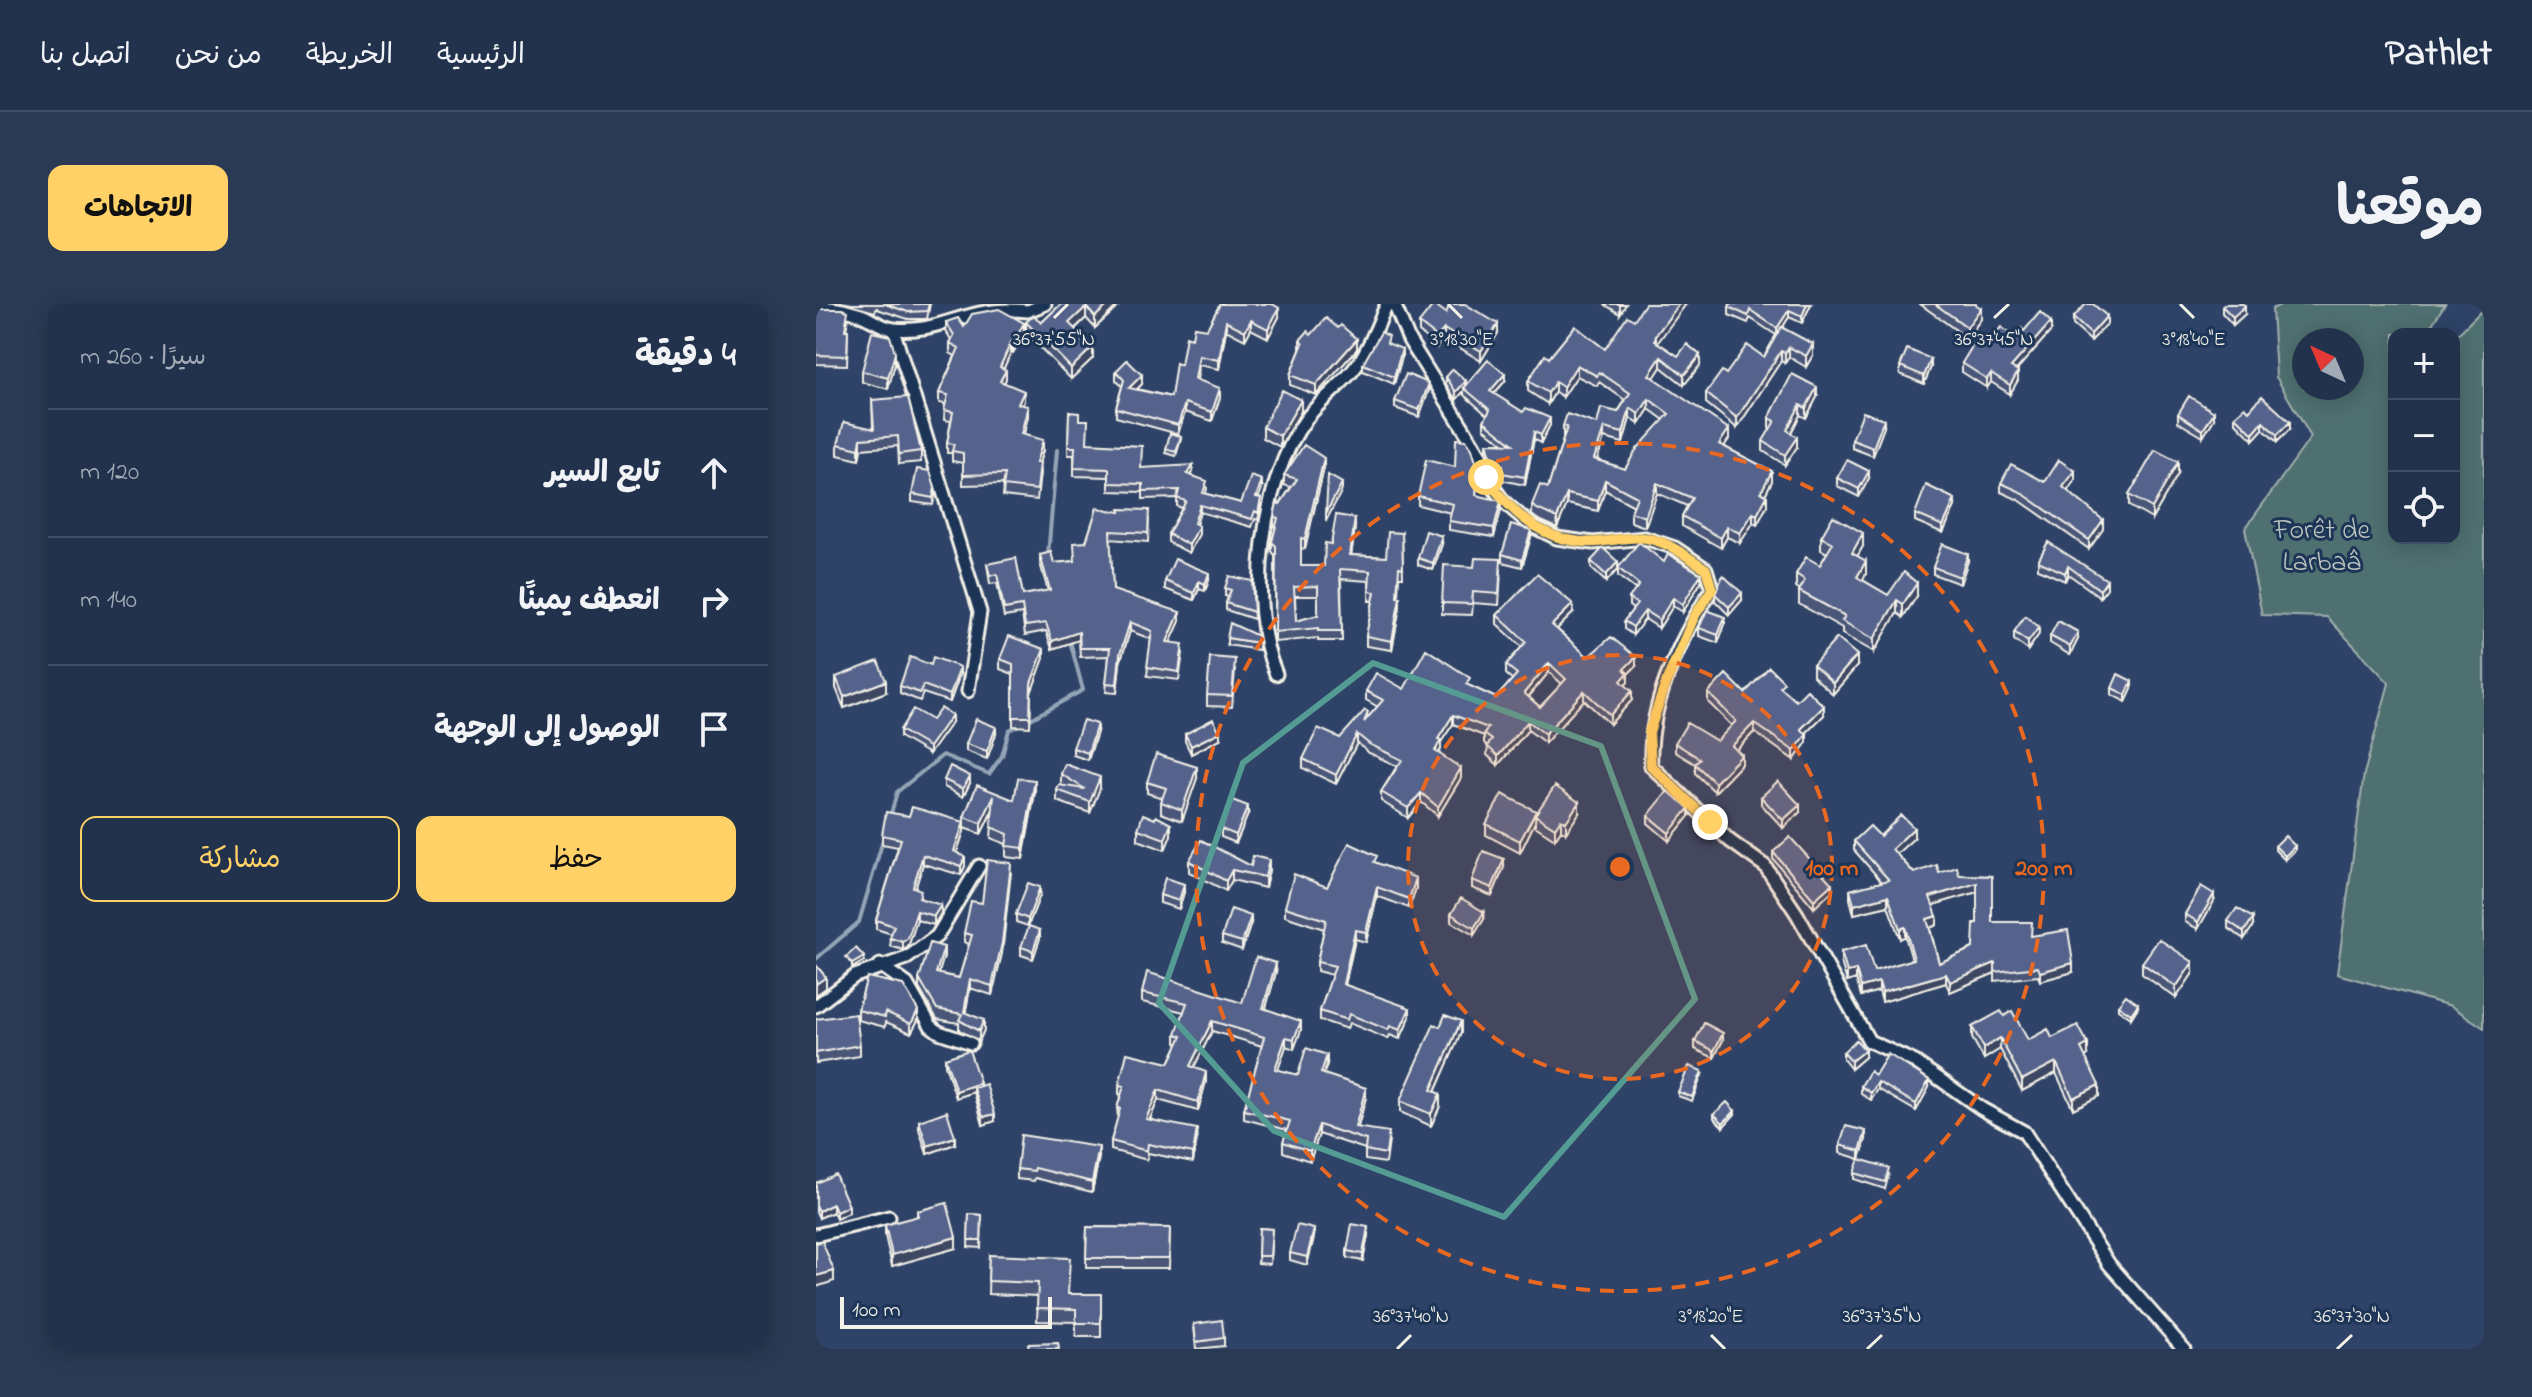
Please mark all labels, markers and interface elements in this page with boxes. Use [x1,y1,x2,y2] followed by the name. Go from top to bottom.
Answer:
[2385,27,2492,83] text: Pathlet
[40,36,131,77] text: اتصل بنا
[175,36,262,77] text: من نحن
[306,36,393,77] text: الخريطة
[437,36,525,77] text: الرئيسية
[48,165,228,251] button: الاتجاهات
[2336,170,2484,251] text: موقعنا
[1013,326,1095,355] text: 36°37'55"N
[1430,326,1494,355] text: 3°18'30"E
[1955,326,2033,355] text: 36°37'45"N
[2162,326,2226,355] text: 3°18'40"E
[2292,328,2364,400] north arrow
[2388,328,2460,544] map controls
[2388,328,2460,400] button: +
[635,332,736,382] text: 4 دقيقة
[80,339,206,377] text: سيرًا · 260 m
[2388,400,2460,472] button: −
[692,451,736,495] icon: ahead
[546,452,660,496] text: تابع السير
[80,454,139,492] text: 120 m
[1468,459,1504,495] route start
[2388,472,2460,544] button: locate
[2273,511,2370,584] park label: Forêt de Larbaâ
[692,579,736,623] icon: right
[519,580,660,624] text: انعطف يمينًا
[80,582,137,620] text: 140 m
[692,707,736,751] icon: arrive
[434,708,660,752] text: الوصول إلى الوجهة
[1692,804,1728,840] route end
[80,816,400,902] button: مشاركة
[416,816,736,902] button: حفظ
[1806,852,1859,887] text: 100 m
[2014,852,2073,887] text: 200 m
[1606,853,1634,881] centre of rings
[840,1293,1052,1329] scale bar
[852,1295,901,1327] text: 100 m
[1373,1303,1449,1332] text: 36°37'40"N
[1679,1303,1743,1332] text: 3°18'20"E
[1843,1303,1921,1332] text: 36°37'35"N
[2314,1303,2390,1332] text: 36°37'30"N

